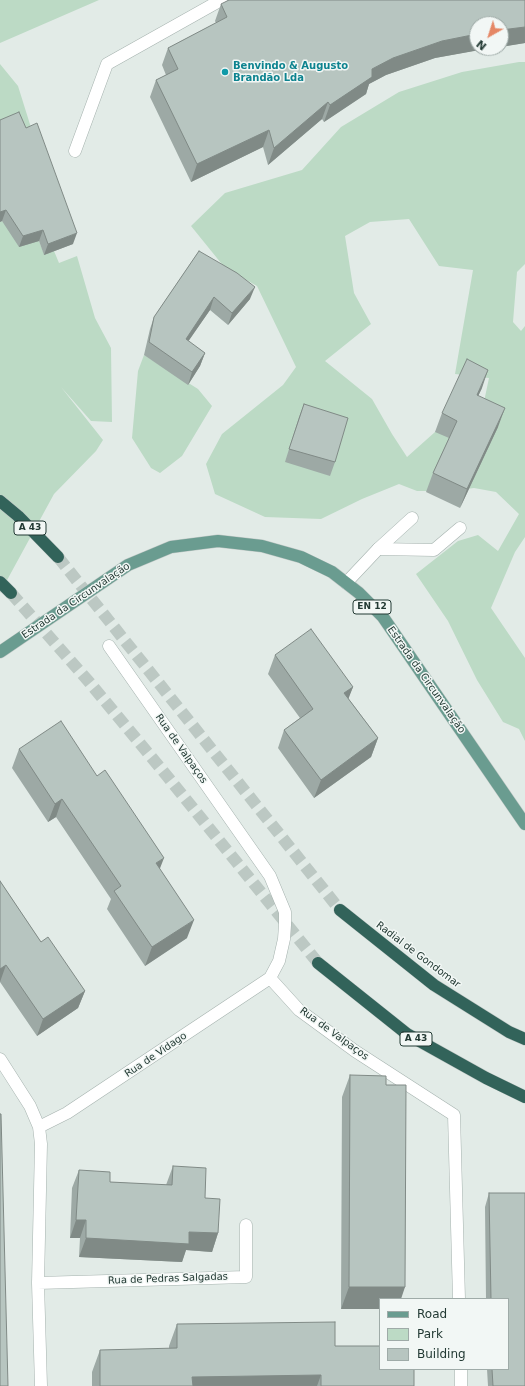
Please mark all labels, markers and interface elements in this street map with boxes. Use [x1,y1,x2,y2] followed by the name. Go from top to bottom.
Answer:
[469,16,509,56] north arrow
[474,37,489,53] text: N
[233,60,348,84] place label: Benvindo & Augusto Brandão Lda
[220,67,230,77] marker: Benvindo & Augusto Brandão Lda
[14,521,46,535] road number: A 43
[20,560,132,642] street label: Estrada da Circunvalação
[353,600,391,614] road number: EN 12
[385,624,467,736] street label: Estrada da Circunvalação
[153,712,209,786] street label: Rua de Valpaços
[373,919,463,991] street label: Radial de Gondomar
[297,1005,371,1063] street label: Rua de Valpaços
[123,1030,189,1080] street label: Rua de Vidago
[400,1032,432,1046] road number: A 43
[108,1271,228,1287] street label: Rua de Pedras Salgadas
[379,1298,509,1370] legend
[417,1307,447,1321] text: Road
[417,1327,443,1341] text: Park
[417,1347,466,1361] text: Building

